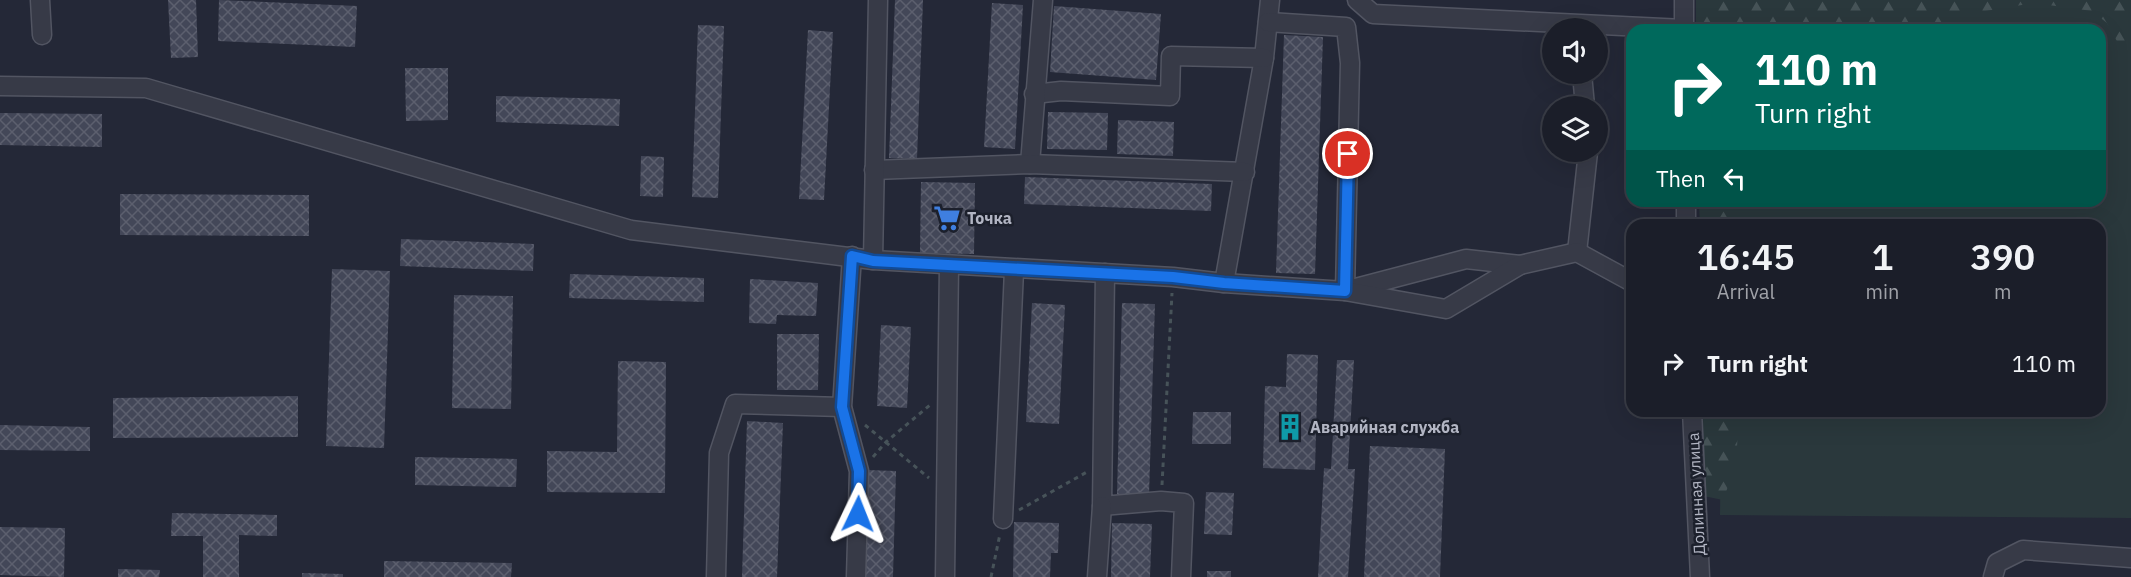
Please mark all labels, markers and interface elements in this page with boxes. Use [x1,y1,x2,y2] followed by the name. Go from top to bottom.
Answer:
[1542,18,1608,162] map controls
[1542,18,1608,84] button: sound
[1755,42,1878,97] text: 110 m
[1656,48,1734,126] icon: right
[1755,95,1872,130] text: Turn right
[1542,96,1608,162] button: layers
[1322,128,1373,179] pin
[1331,137,1364,170] icon: arrive
[1718,162,1751,195] icon: left
[1656,164,1706,193] text: Then
[932,203,962,233] supermarket icon: Точка
[967,208,1012,228] place label: Точка
[1697,233,1795,280] text: 16:45
[1872,233,1893,280] text: 1
[1970,233,2035,280] text: 390
[1717,278,1775,305] text: Arrival
[1866,278,1899,305] text: min
[1994,278,2011,305] text: m
[1656,347,1689,380] icon: right
[1707,349,1808,378] text: Turn right
[2012,349,2076,378] text: 110 m
[1275,412,1305,442] building icon: Аварийная служба
[1310,417,1459,437] place label: Аварийная служба
[1683,432,1709,556] street label: Долинная улица
[826,482,890,546] position arrow

